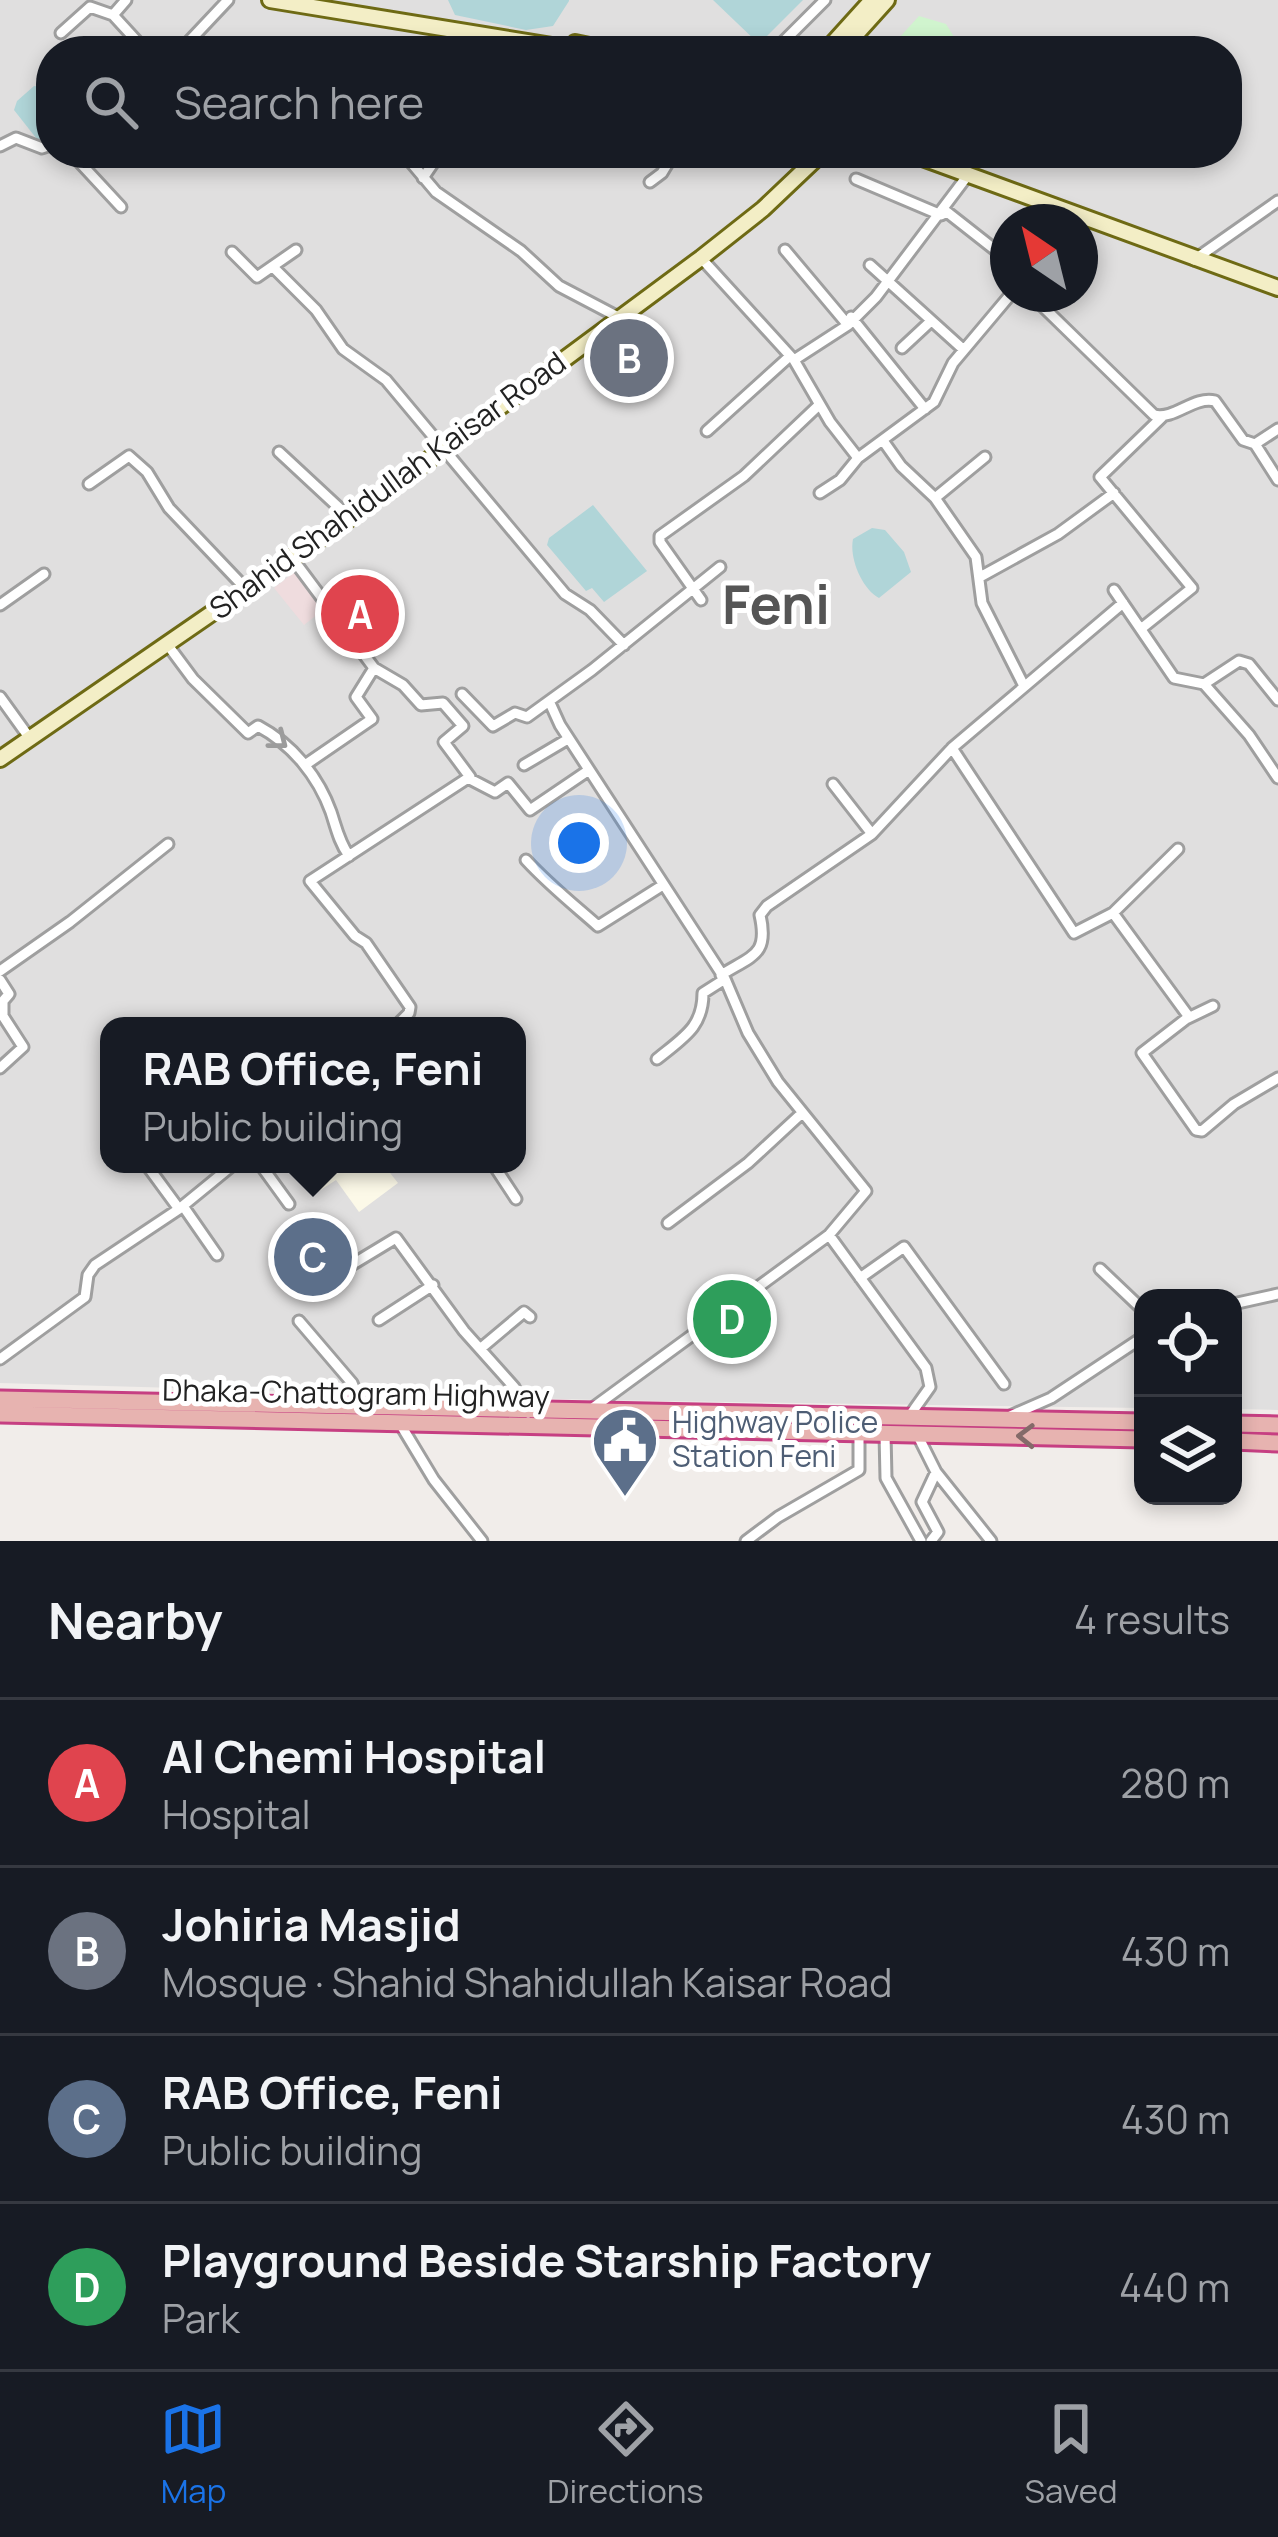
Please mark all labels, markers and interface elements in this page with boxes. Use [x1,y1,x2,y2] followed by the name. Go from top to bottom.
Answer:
[36,36,1242,168] search box
[78,69,144,135] icon: search
[174,71,424,133] text: Search here
[990,204,1098,312] north arrow
[590,313,668,403] pin: B
[201,341,574,628] street label: Shahid Shahidullah Kaisar Road
[722,566,830,640] district label: Feni
[321,569,399,659] pin: A
[266,727,288,749] one-way arrow
[549,813,609,873] your location
[100,1017,526,1173] popup
[143,1037,483,1099] text: RAB Office, Feni
[143,1099,403,1153] text: Public building
[274,1212,352,1302] pin: C
[693,1274,771,1364] pin: D
[1134,1289,1242,1505] map controls
[1134,1289,1242,1397] button: locate
[162,1369,550,1416] street label: Dhaka-Chattogram Highway
[1134,1397,1242,1505] button: layers
[672,1401,878,1476] place label: Highway Police Station Feni
[590,1405,660,1499] public building icon: Highway Police Station Feni
[1016,1424,1035,1450] one-way arrow
[48,1585,223,1654] text: Nearby
[1074,1592,1230,1646] text: 4 results
[162,1725,546,1787] text: Al Chemi Hospital
[74,1756,100,1810] text: A
[1120,1756,1230,1810] text: 280 m
[162,1787,311,1841] text: Hospital
[162,1893,461,1955] text: Johiria Masjid
[75,1924,99,1978] text: B
[1121,1924,1230,1978] text: 430 m
[162,1955,892,2009] text: Mosque · Shahid Shahidullah Kaisar Road
[162,2061,503,2123] text: RAB Office, Feni
[73,2092,101,2146] text: C
[1121,2092,1230,2146] text: 430 m
[162,2123,422,2177] text: Public building
[162,2229,931,2291] text: Playground Beside Starship Factory
[73,2260,101,2314] text: D
[1119,2260,1230,2314] text: 440 m
[162,2291,240,2345] text: Park
[160,2396,226,2513] tab: Map
[547,2396,704,2513] tab: Directions
[1025,2396,1118,2513] tab: Saved

